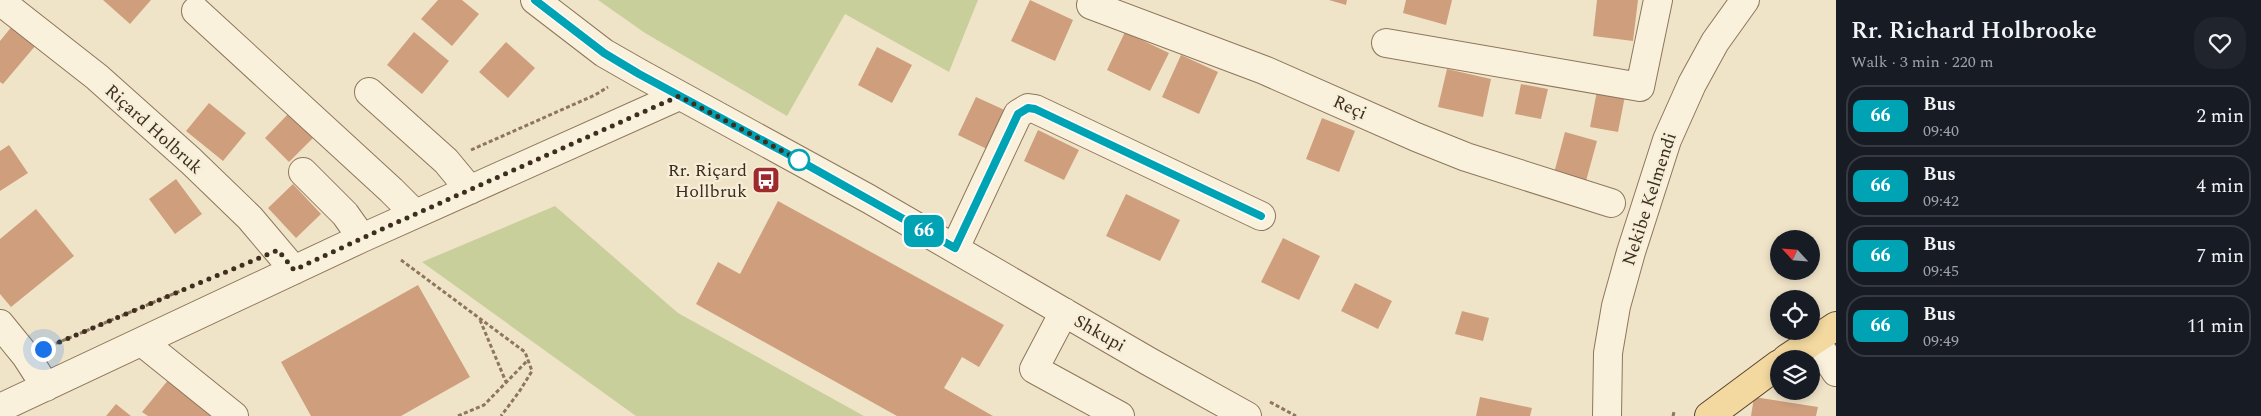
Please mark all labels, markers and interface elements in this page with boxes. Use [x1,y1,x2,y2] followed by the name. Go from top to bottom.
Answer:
[1851,13,2097,49] text: Rr. Richard Holbrooke
[2194,17,2246,69] button: heart
[1851,50,1994,74] text: Walk · 3 min · 220 m
[99,78,209,181] street label: Riçard Holbruk
[1328,88,1371,127] street label: Reçi
[1923,90,1956,119] text: Bus
[1870,102,1891,129] text: 66
[2196,102,2244,131] text: 2 min
[1923,119,1959,143] text: 09:40
[1615,129,1684,269] street label: Nekibe Kelmendi
[788,149,810,171] unlabelled marker
[668,157,747,205] place label: Rr. Riçard Hollbruk
[1923,160,1956,189] text: Bus
[751,165,781,195] bus stop icon: Rr. Riçard Hollbruk
[1870,172,1891,199] text: 66
[2196,172,2244,201] text: 4 min
[1923,189,1959,213] text: 09:42
[902,215,946,247] line badge: 66
[914,217,934,244] text: 66
[1770,230,1820,280] north arrow
[1770,230,1820,400] map controls
[1923,230,1956,259] text: Bus
[1870,242,1891,269] text: 66
[2196,242,2244,271] text: 7 min
[1923,259,1959,283] text: 09:45
[1770,290,1820,340] button: locate
[1923,300,1956,329] text: Bus
[1069,308,1131,359] street label: Shkupi
[1870,312,1891,339] text: 66
[2187,312,2244,341] text: 11 min
[1923,329,1959,353] text: 09:49
[31,337,56,362] your location
[1770,350,1820,400] button: layers

